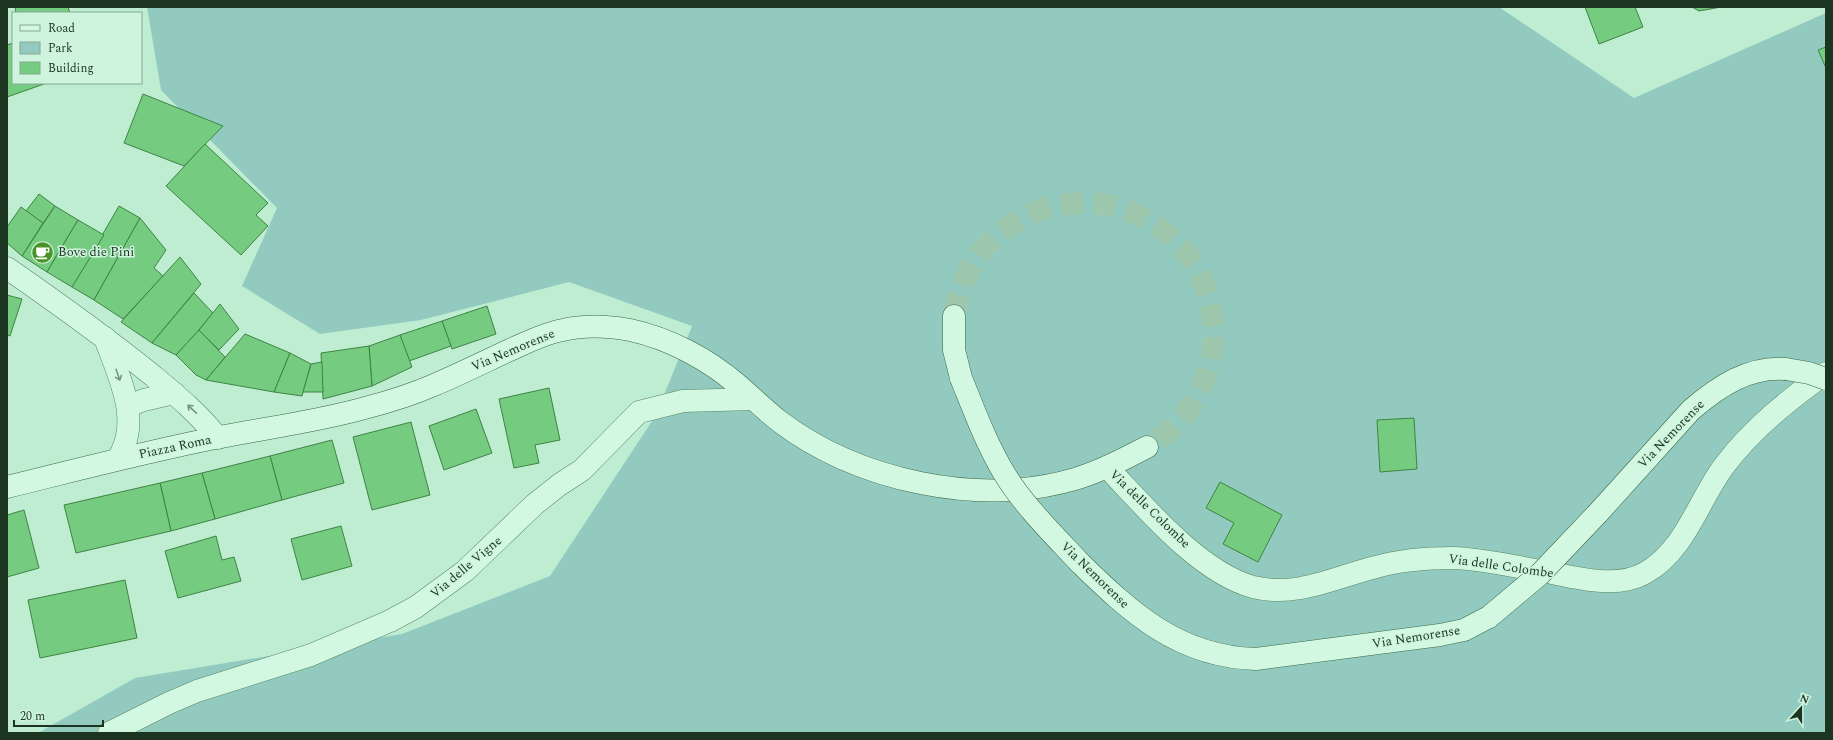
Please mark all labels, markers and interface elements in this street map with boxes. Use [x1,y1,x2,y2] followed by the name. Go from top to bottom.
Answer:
[12,12,142,84] legend
[48,19,75,38] text: Road
[48,39,73,58] text: Park
[48,59,94,78] text: Building
[29,239,55,265] cafe icon: Bove die Pini
[58,242,134,262] place label: Bove die Pini
[468,323,558,377] street label: Via Nemorense
[114,368,122,380] one-way arrow
[1633,395,1709,473] street label: Via Nemorense
[187,404,197,413] one-way arrow
[137,429,214,464] street label: Piazza Roma
[1105,465,1195,553] street label: Via delle Colombe
[426,531,506,603] street label: Via delle Vigne
[1056,537,1134,613] street label: Via Nemorense
[1447,549,1555,583] street label: Via delle Colombe
[1370,620,1462,654] street label: Via Nemorense
[1781,688,1821,728] north arrow
[1797,690,1812,709] text: N
[14,702,103,728] scale bar
[20,707,45,726] text: 20 m

